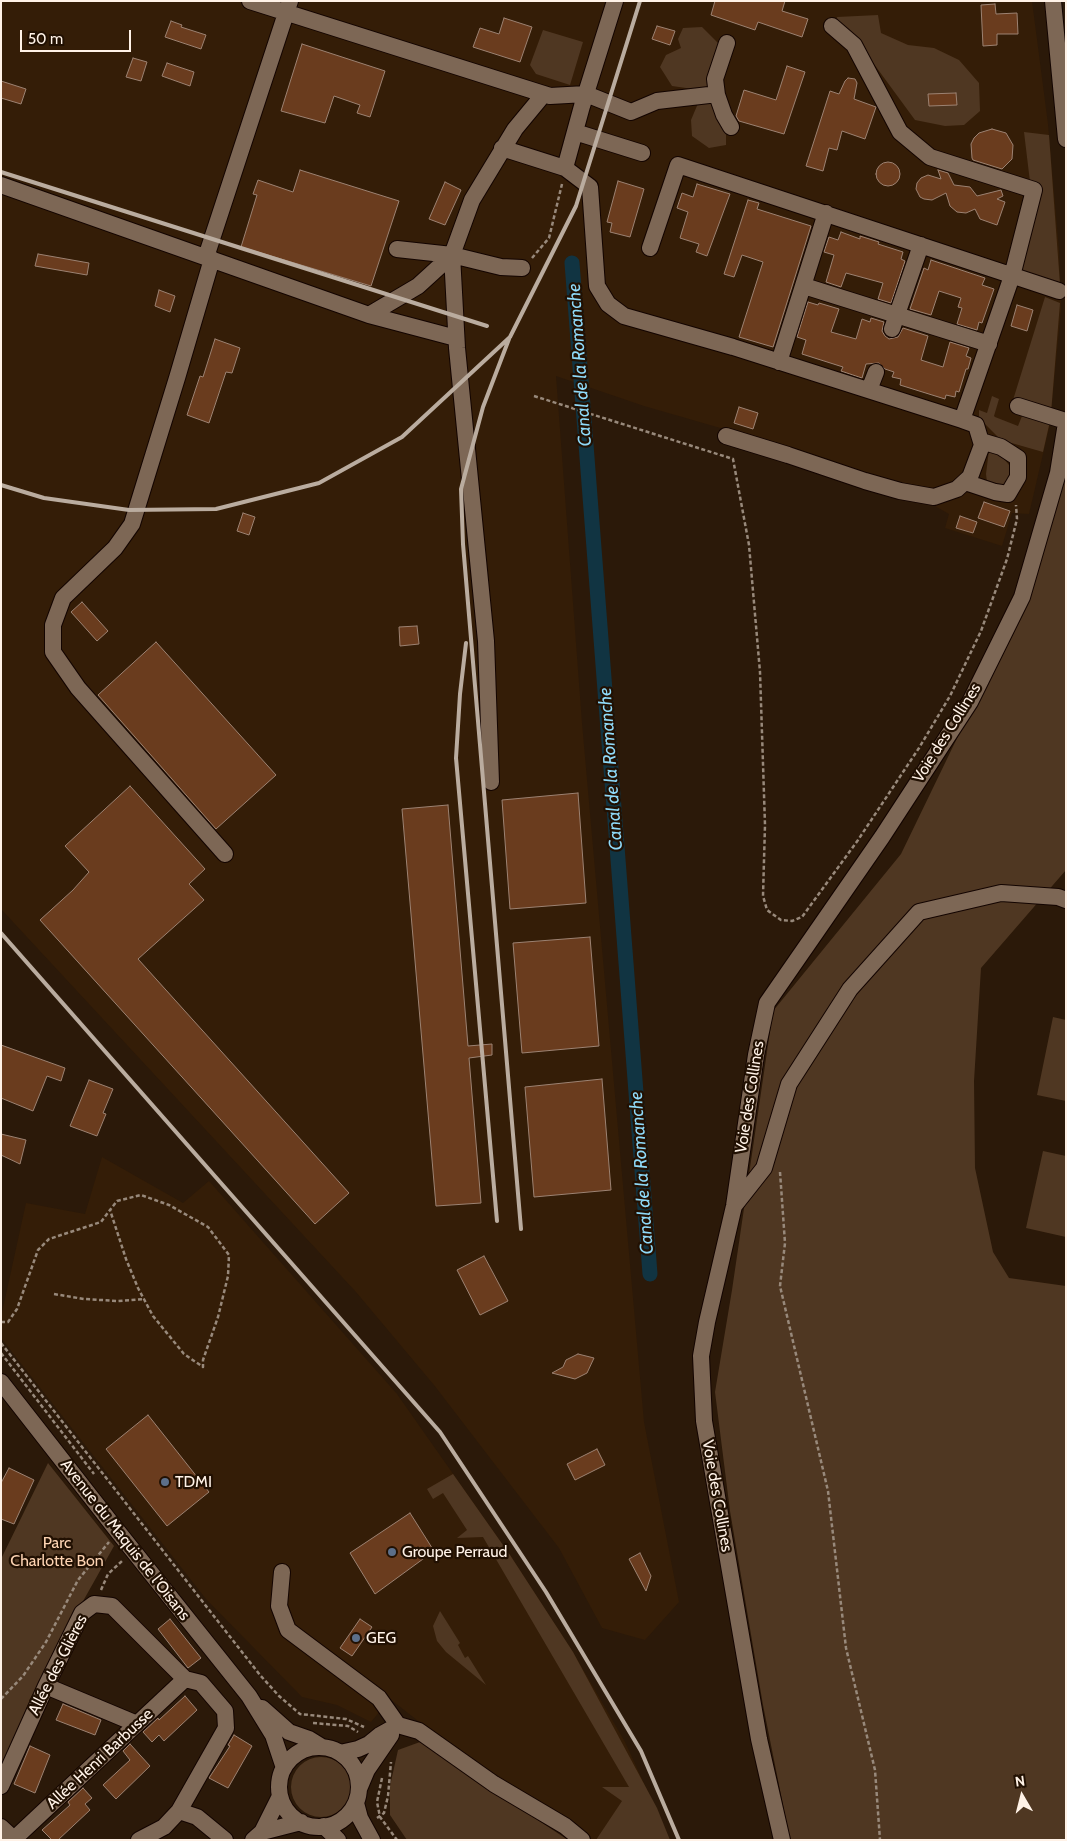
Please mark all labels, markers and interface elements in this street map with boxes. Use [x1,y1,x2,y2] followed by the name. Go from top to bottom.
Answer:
[22,20,134,52] scale bar
[28,30,63,48] text: 50 m
[564,283,596,447] water label: Canal de la Romanche
[909,680,985,786] street label: Voie des Collines
[595,687,627,851] water label: Canal de la Romanche
[732,1040,768,1154] street label: Voie des Collines
[626,1091,658,1255] water label: Canal de la Romanche
[698,1439,736,1553] street label: Voie des Collines
[56,1456,194,1624] street label: Avenue du Maquis de l'Oisans
[175,1472,212,1492] place label: TDMI
[159,1476,171,1488] marker: TDMI
[10,1533,104,1571] park label: Parc Charlotte Bon
[402,1542,507,1562] place label: Groupe Perraud
[386,1546,398,1558] marker: Groupe Perraud
[24,1612,92,1718] street label: Allée des Glières
[366,1628,396,1648] place label: GEG
[350,1632,362,1644] marker: GEG
[43,1705,157,1813] street label: Allée Henri Barbusse
[997,1771,1047,1821] north arrow
[1014,1772,1026,1791] text: N

